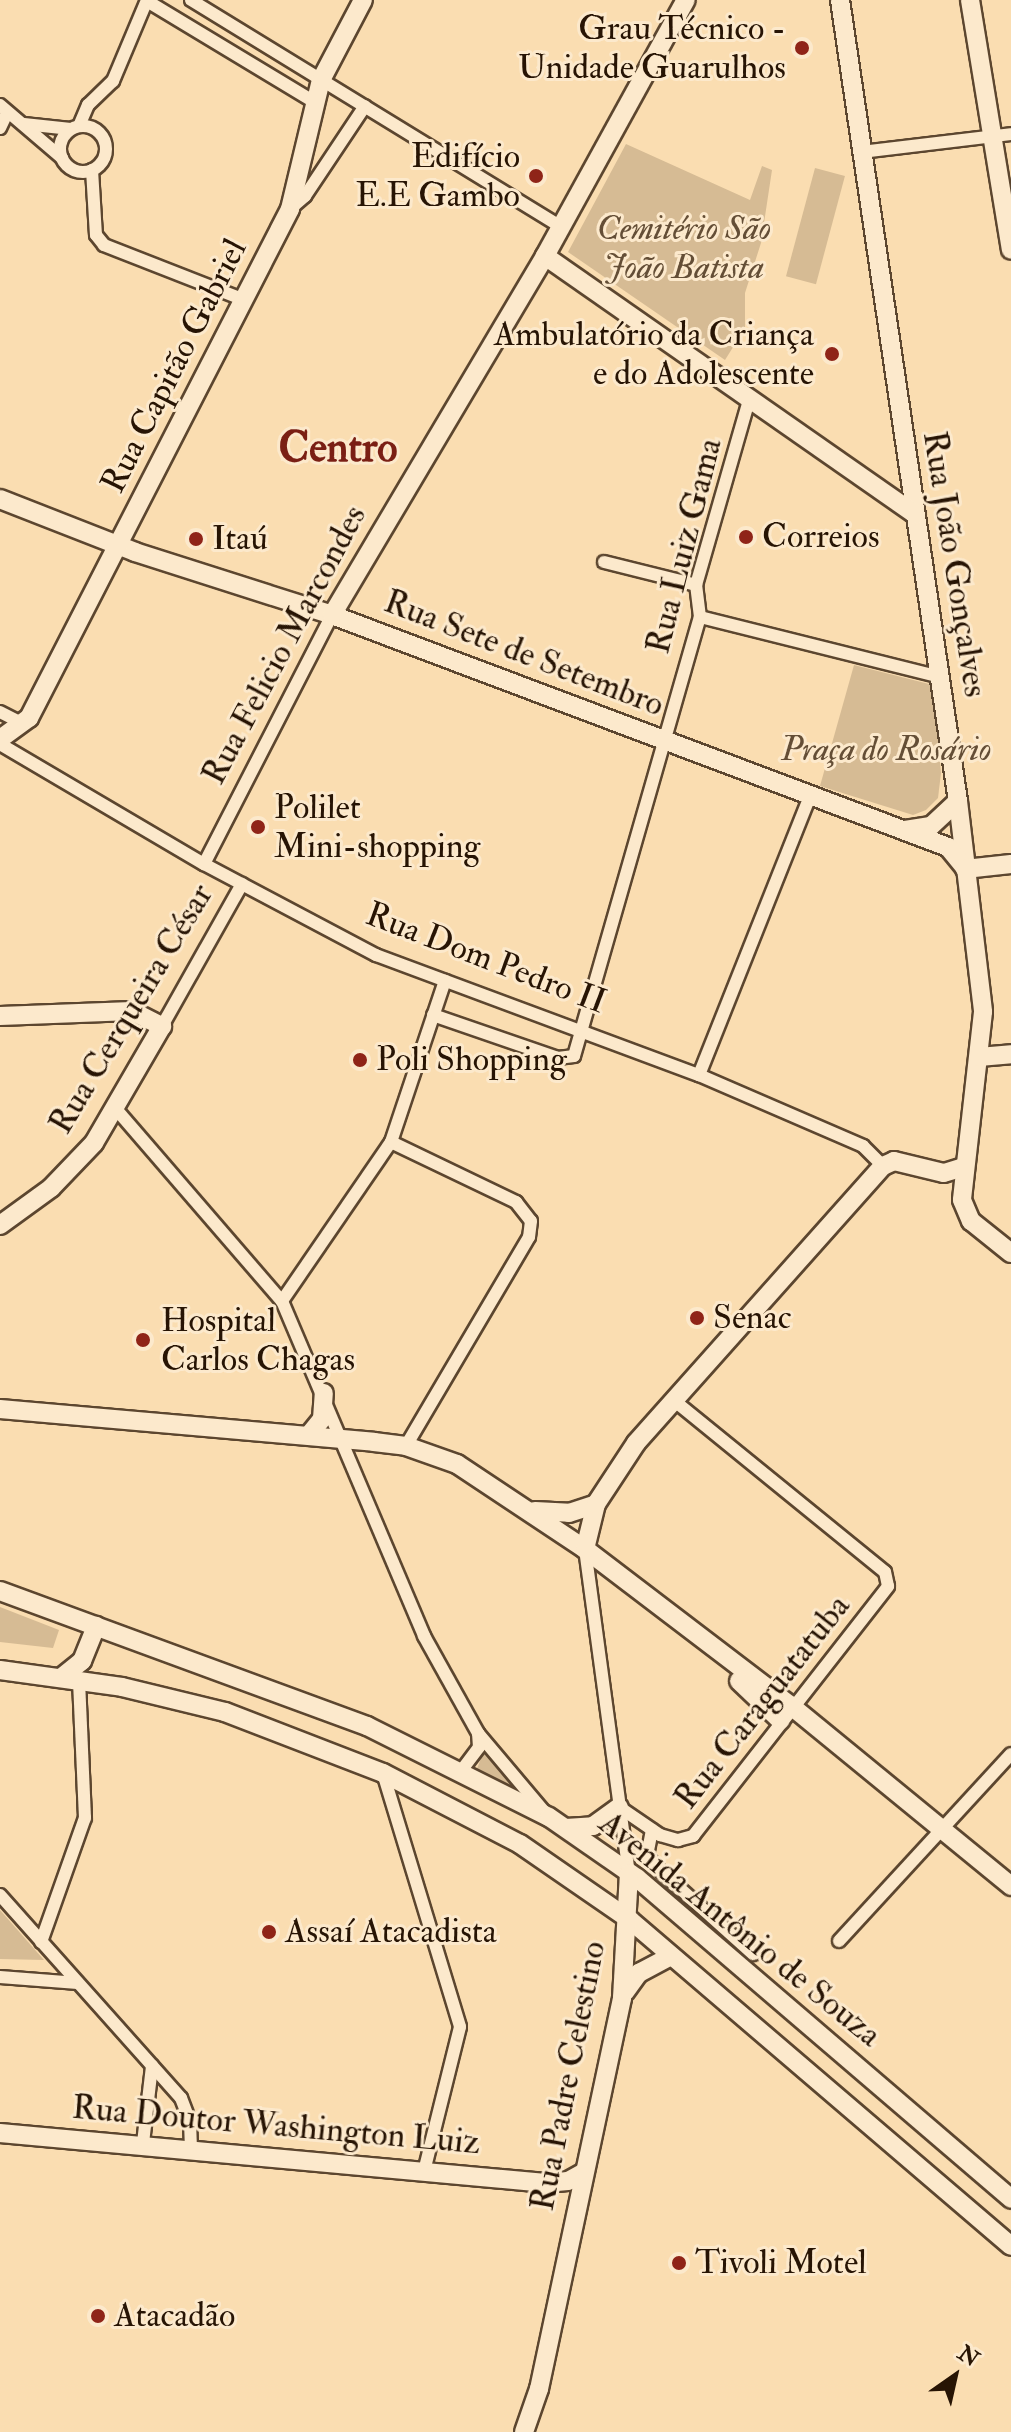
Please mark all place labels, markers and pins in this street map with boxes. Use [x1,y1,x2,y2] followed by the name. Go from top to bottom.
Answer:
[518,8,786,88] place label: Grau Técnico - Unidade Guarulhos
[793,39,811,57] marker: Grau Técnico - Unidade Guarulhos
[355,136,520,216] place label: Edifício E.E Gambo
[527,167,545,185] marker: Edifício E.E Gambo
[494,314,814,394] place label: Ambulatório da Criança e do Adolescente
[821,343,843,365] marker: Ambulatório da Criança e do Adolescente
[762,517,880,557] place label: Correios
[212,519,268,559] place label: Itaú
[737,528,755,546] marker: Correios
[187,530,205,548] marker: Itaú
[274,787,480,866] place label: Polilet Mini-shopping
[249,818,267,836] marker: Polilet Mini-shopping
[376,1040,567,1080] place label: Poli Shopping
[351,1051,369,1069] marker: Poli Shopping
[713,1298,791,1338] place label: Senac
[161,1300,355,1380] place label: Hospital Carlos Chagas
[688,1309,706,1327] marker: Senac
[132,1329,154,1351] marker: Hospital Carlos Chagas
[285,1912,497,1952] place label: Assaí Atacadista
[260,1923,278,1941] marker: Assaí Atacadista
[695,2243,867,2283] place label: Tivoli Motel
[670,2254,688,2272] marker: Tivoli Motel
[114,2296,235,2336] place label: Atacadão
[89,2307,107,2325] marker: Atacadão

